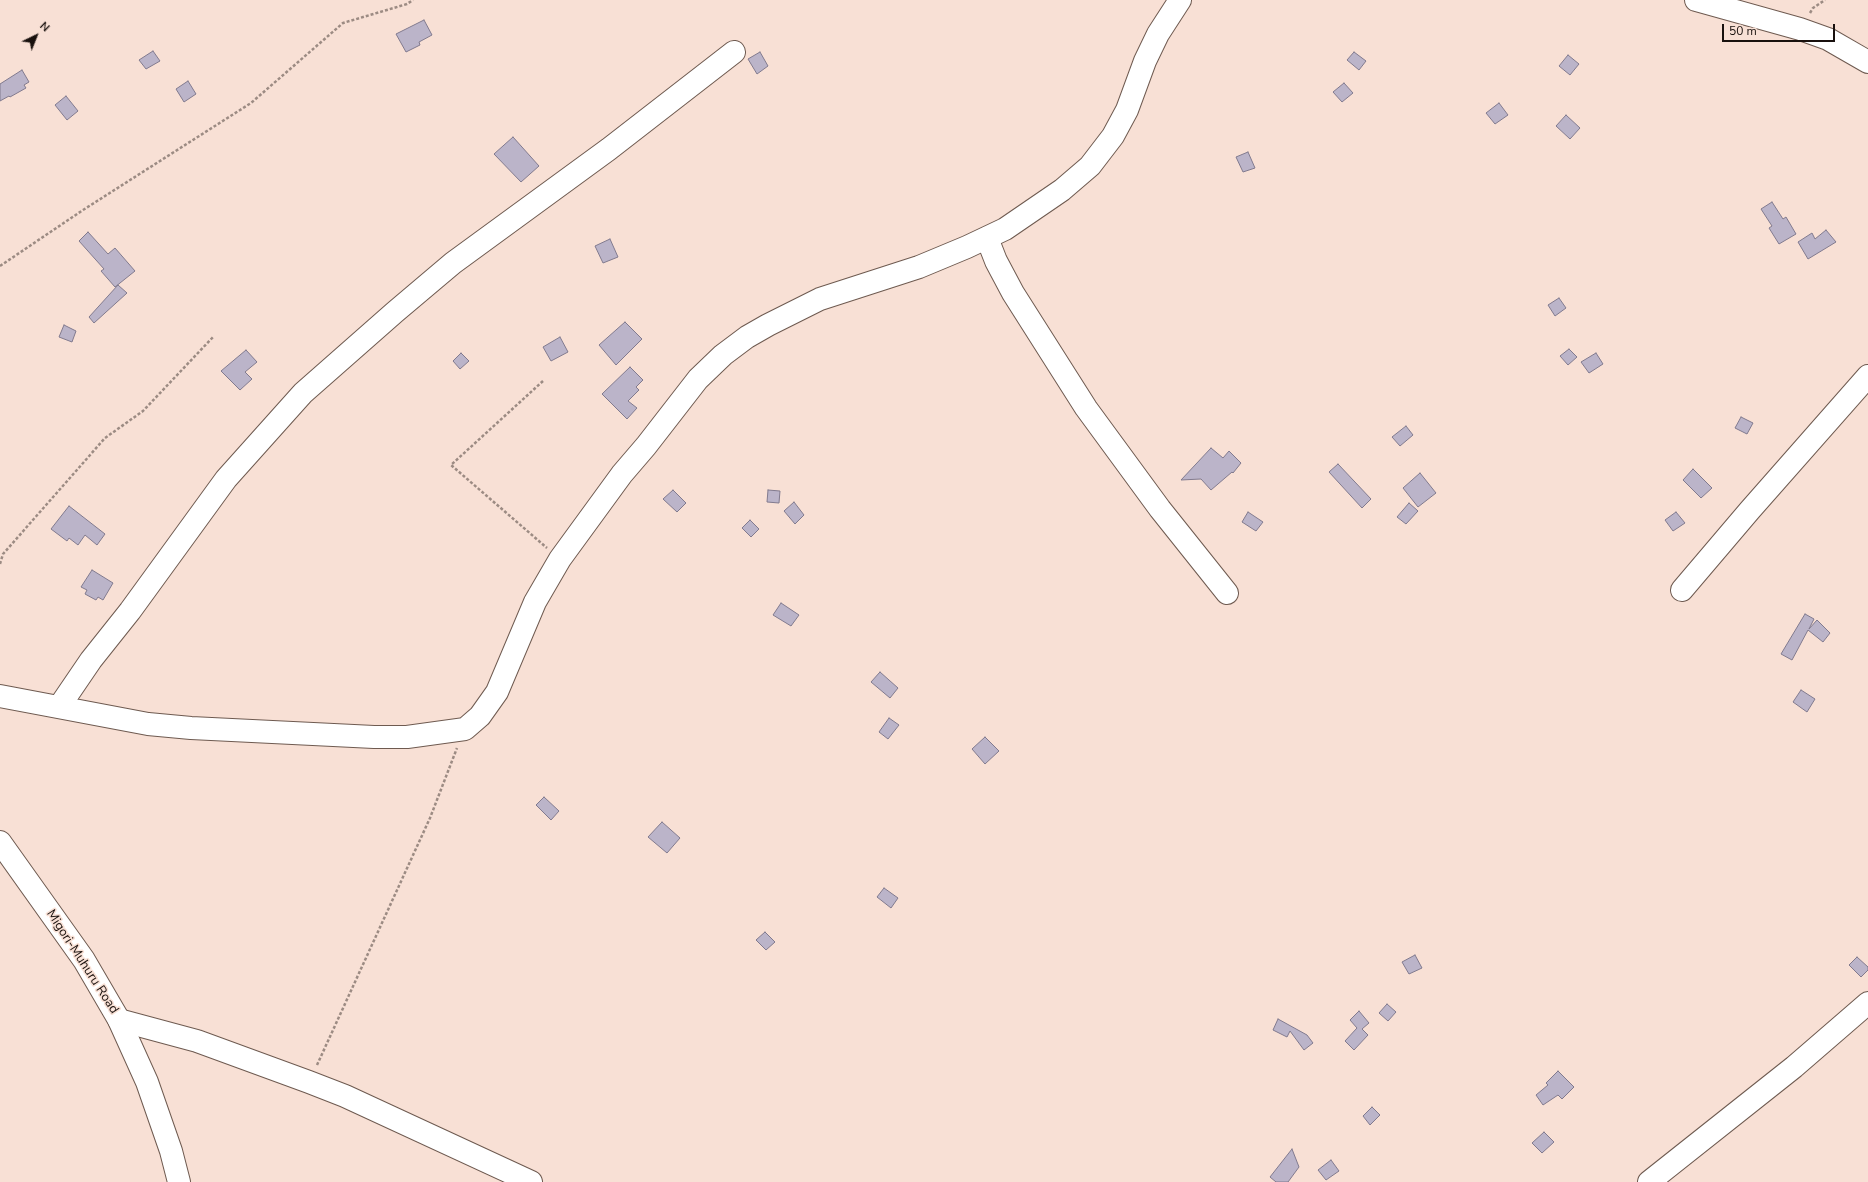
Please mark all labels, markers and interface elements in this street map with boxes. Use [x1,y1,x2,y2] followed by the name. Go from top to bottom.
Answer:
[16,16,56,56] north arrow
[1724,16,1837,42] scale bar
[36,19,53,35] text: N
[1729,23,1757,39] text: 50 m
[43,907,121,1017] street label: Migori-Muhuru Road

